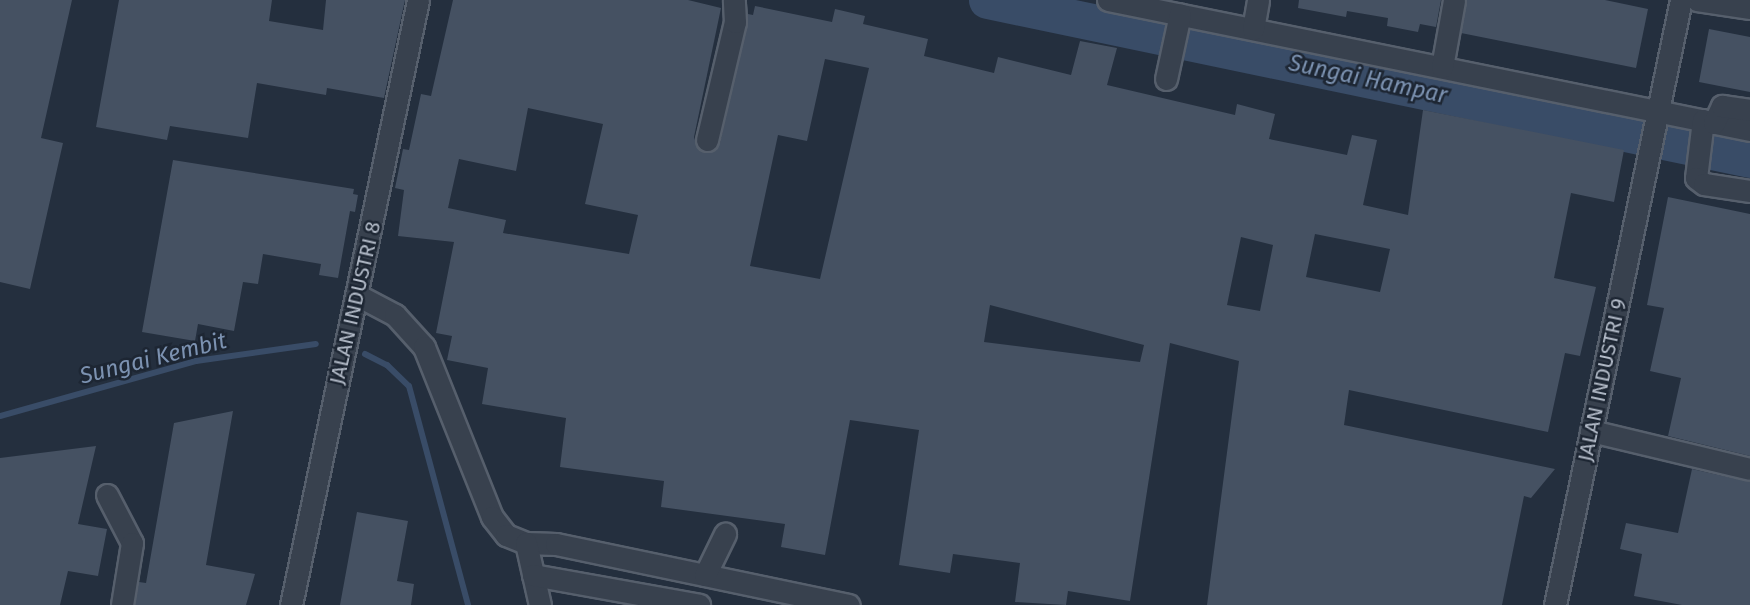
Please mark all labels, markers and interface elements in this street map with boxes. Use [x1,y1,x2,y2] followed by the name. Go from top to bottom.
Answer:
[1286,49,1450,109] water label: Sungai Hampar
[324,219,386,387] street label: JALAN INDUSTRI 8
[1572,296,1632,464] street label: JALAN INDUSTRI 9
[77,326,229,390] water label: Sungai Kembit

